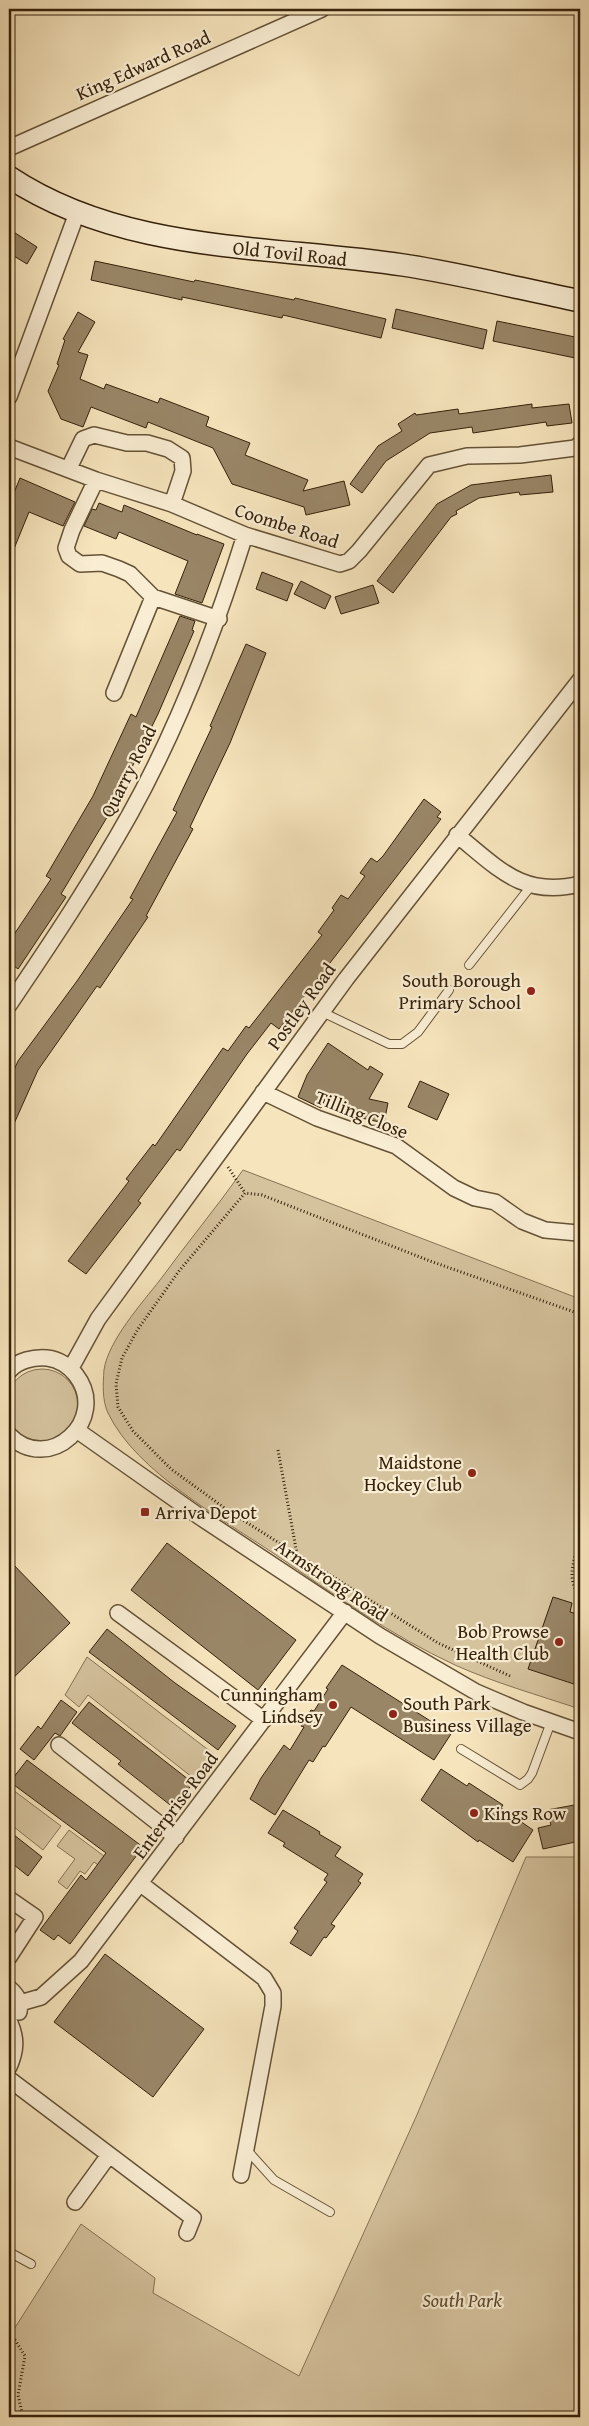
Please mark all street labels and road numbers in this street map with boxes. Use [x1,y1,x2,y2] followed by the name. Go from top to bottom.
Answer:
[71,22,215,107] street label: King Edward Road
[232,233,349,273] street label: Old Tovil Road
[231,495,343,555] street label: Coombe Road
[93,719,164,822] street label: Quarry Road
[260,956,343,1055] street label: Postley Road
[311,1083,413,1145] street label: Tilling Close
[270,1532,395,1629] street label: Armstrong Road
[125,1745,225,1864] street label: Enterprise Road

